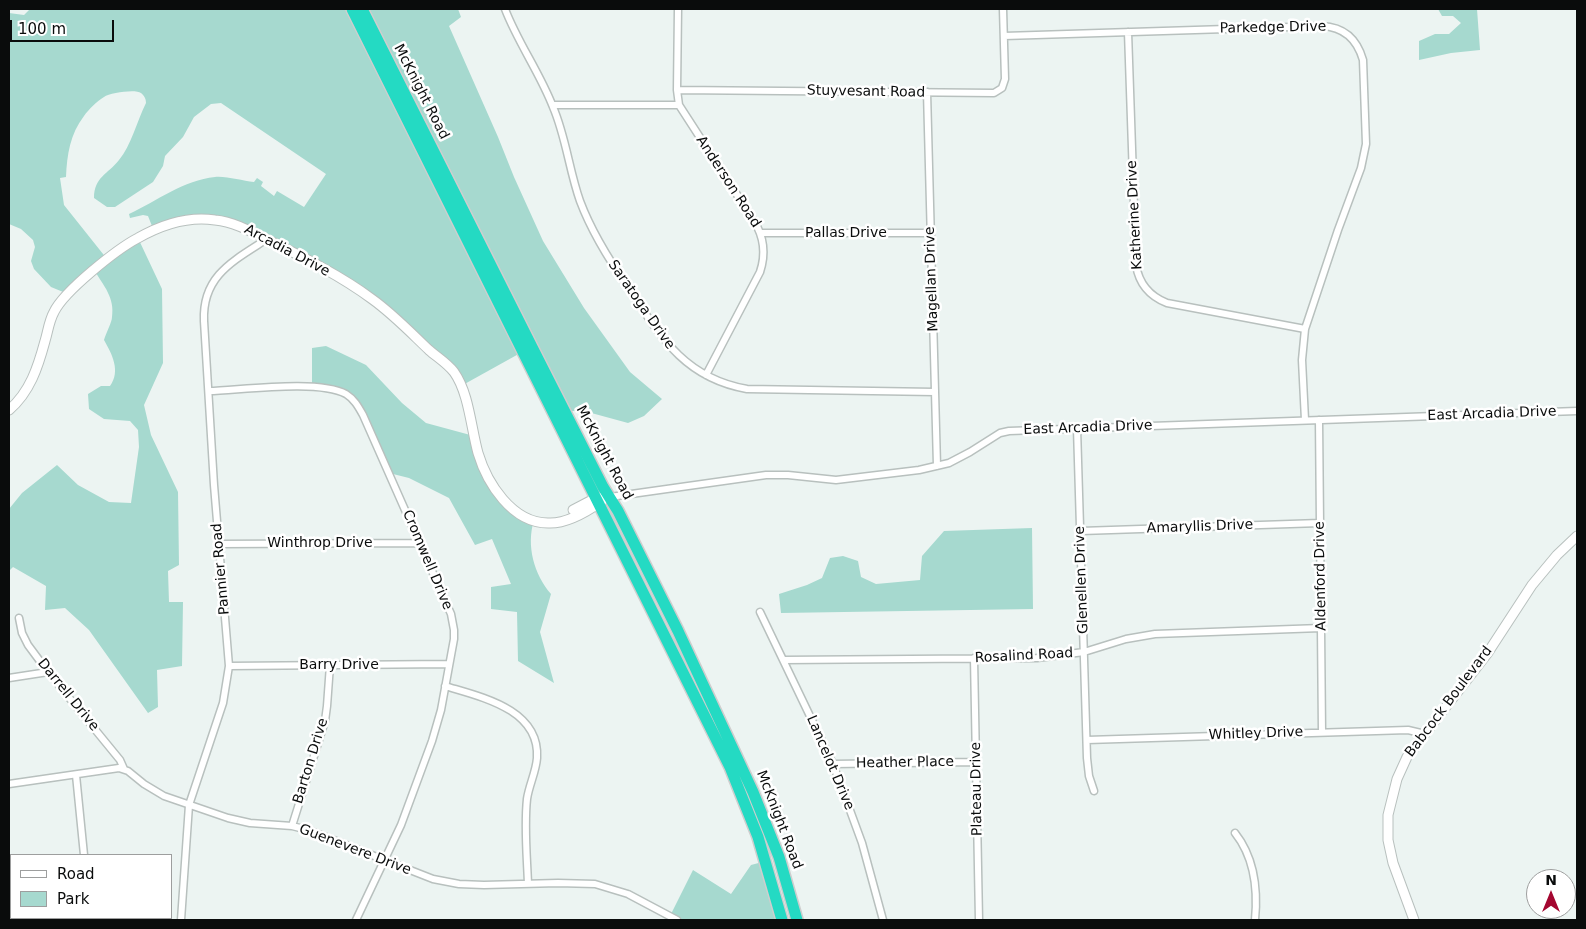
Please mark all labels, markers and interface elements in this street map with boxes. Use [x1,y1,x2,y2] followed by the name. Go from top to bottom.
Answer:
[12,10,116,42] scale bar
[1220,19,1326,37] street label: Parkedge Drive
[18,20,66,38] text: 100 m
[390,42,452,142] street label: McKnight Road
[807,83,925,101] street label: Stuyvesant Road
[692,133,764,231] street label: Anderson Road
[1124,160,1146,270] street label: Katherine Drive
[241,221,333,281] street label: Arcadia Drive
[805,225,887,241] street label: Pallas Drive
[922,226,942,332] street label: Magellan Drive
[604,257,678,353] street label: Saratoga Drive
[572,403,636,503] street label: McKnight Road
[1427,403,1557,425] street label: East Arcadia Drive
[1023,417,1153,439] street label: East Arcadia Drive
[398,507,456,613] street label: Cromwell Drive
[1146,517,1254,537] street label: Amaryllis Drive
[1312,521,1330,631] street label: Aldenford Drive
[209,522,233,616] street label: Pannier Road
[1072,526,1092,634] street label: Glenellen Drive
[267,535,373,551] street label: Winthrop Drive
[1402,643,1496,761] street label: Babcock Boulevard
[974,645,1074,667] street label: Rosalind Road
[34,655,102,735] street label: Darrell Drive
[299,657,379,673] street label: Barry Drive
[802,713,858,813] street label: Lancelot Drive
[290,716,332,806] street label: Barton Drive
[1208,724,1304,744] street label: Whitley Drive
[968,742,986,836] street label: Plateau Drive
[856,754,954,772] street label: Heather Place
[752,768,806,872] street label: McKnight Road
[297,821,413,879] street label: Guenevere Drive
[10,854,172,919] legend
[57,865,95,883] text: Road
[1526,869,1576,919] north arrow
[1545,872,1557,888] text: N
[57,890,89,908] text: Park

